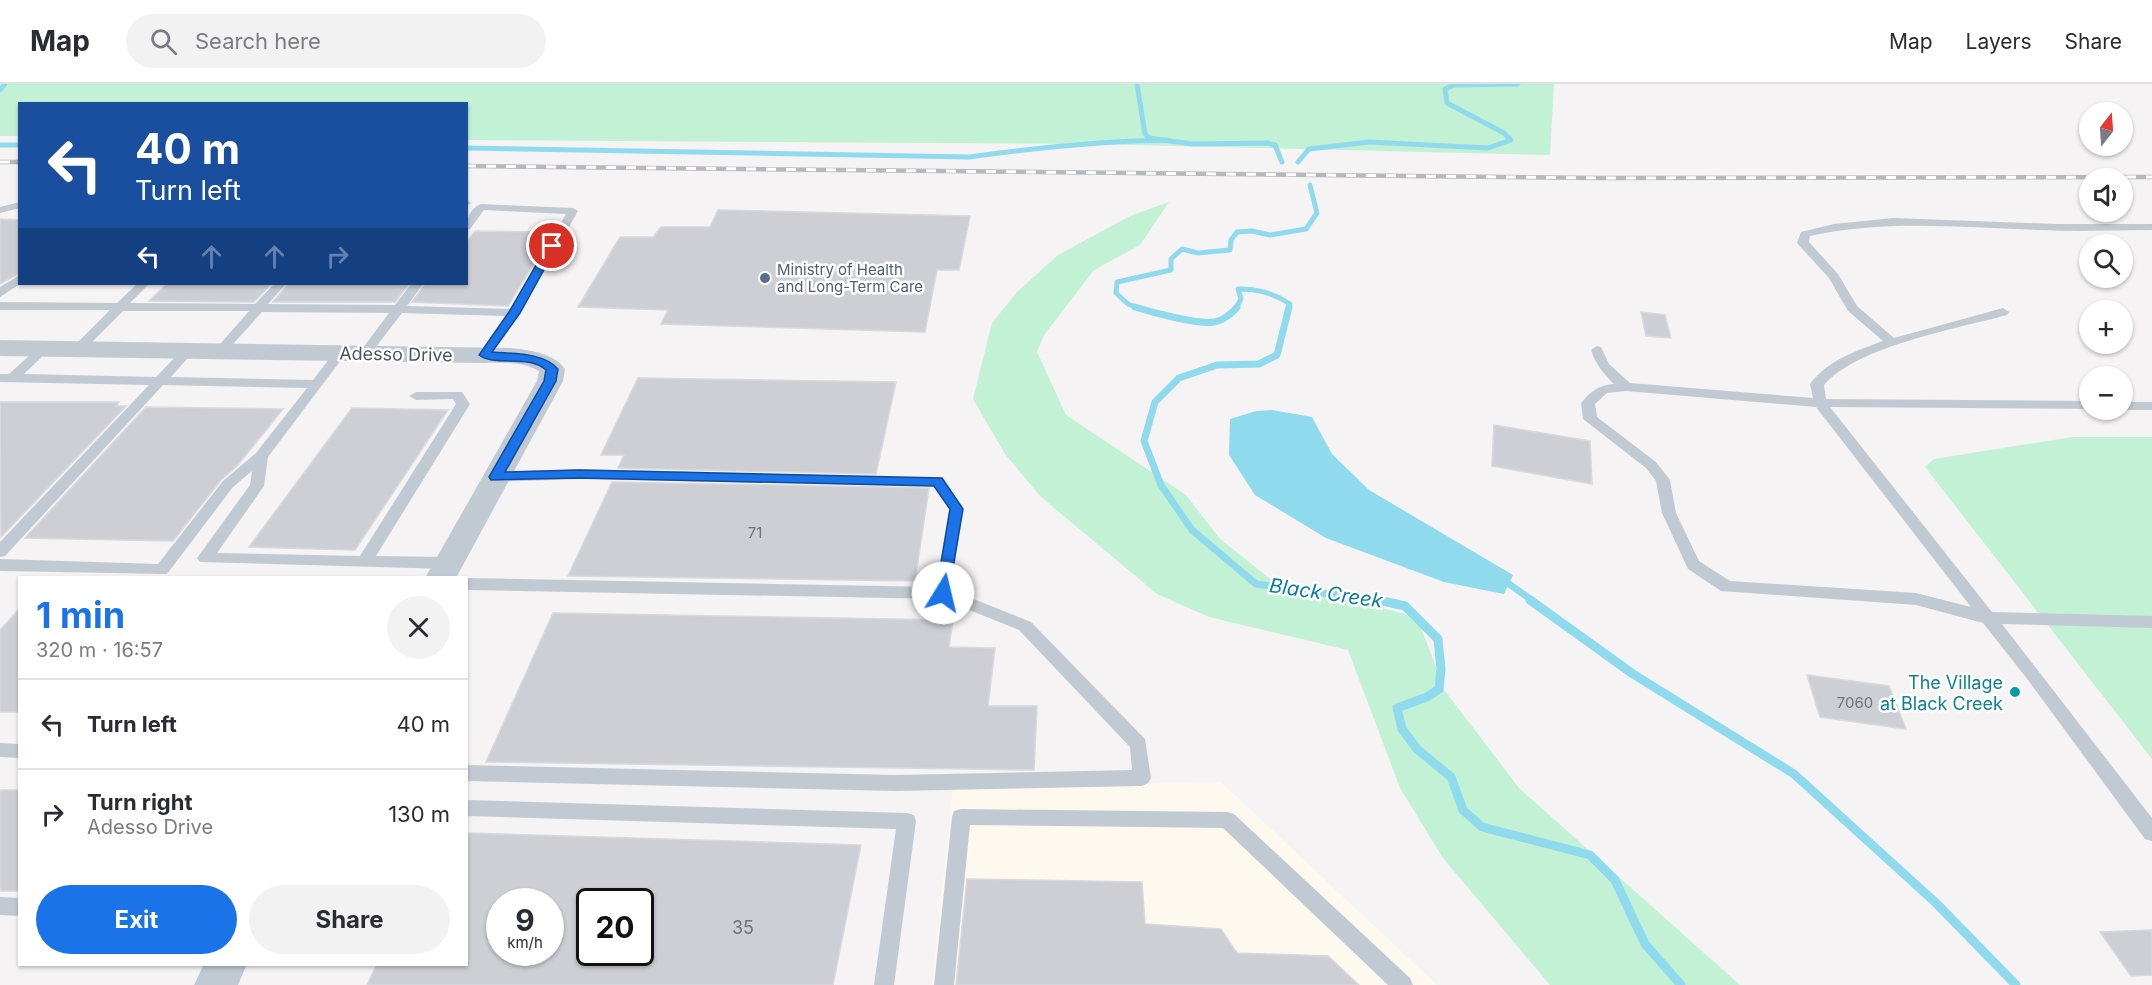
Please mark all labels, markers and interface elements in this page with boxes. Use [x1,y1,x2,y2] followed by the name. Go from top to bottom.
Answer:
[126,14,546,68] search box
[30,24,90,58] text: Map
[147,25,180,58] icon: search
[195,28,321,54] text: Search here
[1889,29,1933,54] text: Map
[1966,29,2032,54] text: Layers
[2065,29,2122,54] text: Share
[2079,102,2133,156] north arrow
[2079,102,2133,420] map controls
[135,123,240,174] text: 40 m
[36,126,114,204] icon: left
[2079,168,2133,222] button: sound
[135,174,241,207] text: Turn left
[526,220,577,271] pin
[535,229,568,262] icon: arrive
[2079,234,2133,288] button: search
[132,240,165,273] icon: left
[195,240,228,273] icon: ahead
[258,240,291,273] icon: ahead
[321,240,354,273] icon: right
[777,260,923,296] place label: Ministry of Health and Long-Term Care
[758,271,772,285] marker: Ministry of Health and Long-Term Care
[2079,300,2133,354] button: +
[339,343,453,365] street label: Adesso Drive
[2079,366,2133,420] button: −
[748,523,762,542] house number: 71
[911,561,975,625] position arrow
[1268,573,1385,613] water label: Black Creek
[36,593,125,637] text: 1 min
[387,596,450,659] button: close
[36,638,163,662] text: 320 m · 16:57
[1880,672,2003,714] place label: The Village at Black Creek
[2008,685,2022,699] marker: The Village at Black Creek
[1837,693,1873,712] house number: 7060
[36,708,69,741] icon: left
[87,711,177,737] text: Turn left
[396,711,450,737] text: 40 m
[87,789,193,815] text: Turn right
[36,798,69,831] icon: right
[388,801,450,827] text: 130 m
[87,815,213,839] text: Adesso Drive
[36,885,237,954] button: Exit
[249,885,450,954] button: Share
[576,888,654,966] speed limit sign: 20
[515,902,535,938] text: 9
[732,917,754,938] house number: 35
[507,933,543,952] text: km/h

